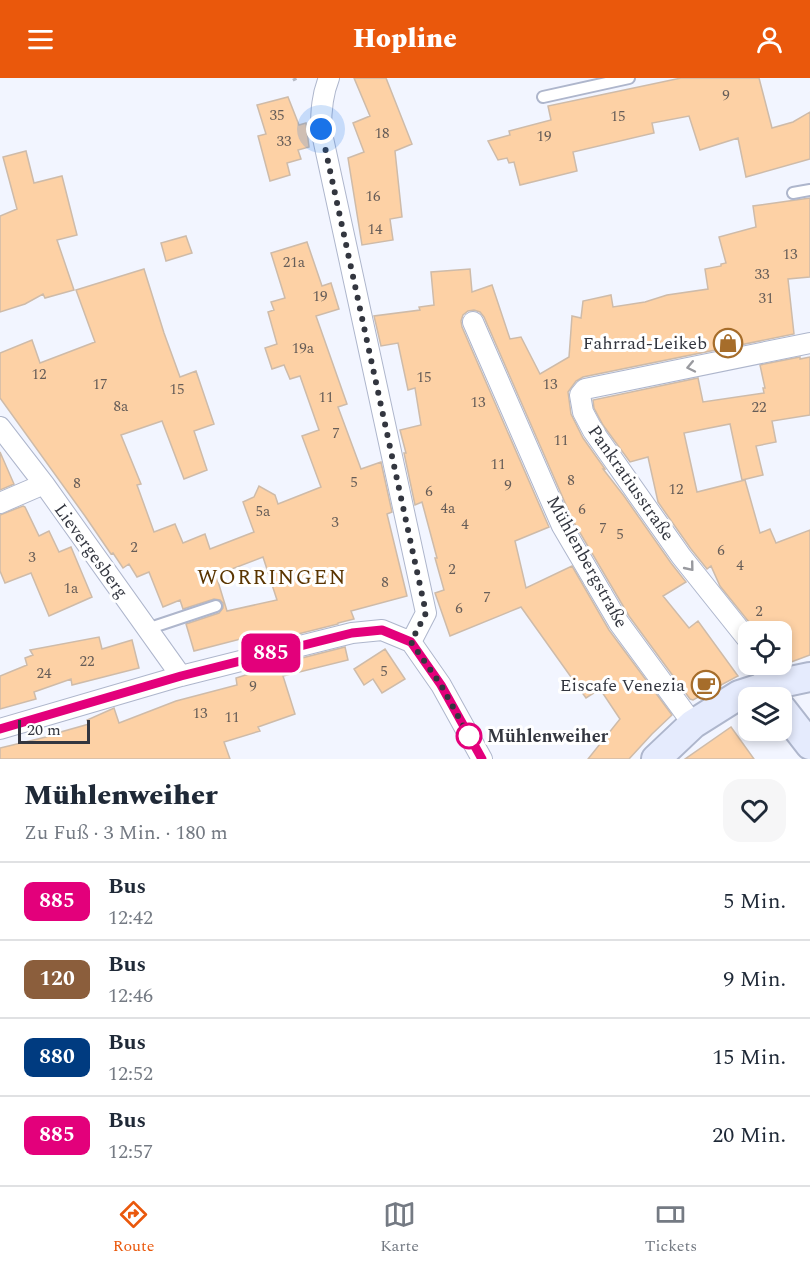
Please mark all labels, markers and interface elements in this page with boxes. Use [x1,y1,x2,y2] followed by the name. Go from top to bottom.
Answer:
[353,18,457,60] text: Hopline
[24,23,57,56] icon: menu
[753,23,786,56] icon: person
[722,84,730,107] house number: 9
[269,104,285,127] house number: 35
[610,105,626,128] house number: 15
[306,114,336,144] your location
[374,122,390,145] house number: 18
[536,125,552,148] house number: 19
[276,130,292,153] house number: 33
[365,185,381,208] house number: 16
[367,218,383,241] house number: 14
[782,243,798,266] house number: 13
[283,251,306,274] house number: 21a
[754,263,770,286] house number: 33
[312,285,328,308] house number: 19
[758,287,774,310] house number: 31
[712,327,744,359] shop icon: Fahrrad-Leikeb
[583,330,707,357] place label: Fahrrad-Leikeb
[292,337,315,360] house number: 19a
[686,360,696,373] one-way arrow
[31,363,47,386] house number: 12
[416,366,432,389] house number: 15
[92,373,108,396] house number: 17
[542,373,558,396] house number: 13
[169,378,185,401] house number: 15
[318,386,334,409] house number: 11
[470,391,486,414] house number: 13
[114,395,129,418] house number: 8a
[751,396,767,419] house number: 22
[581,420,681,546] street label: Pankratiusstraße
[332,422,340,445] house number: 7
[553,429,569,452] house number: 11
[490,453,506,476] house number: 11
[567,469,575,492] house number: 8
[350,471,358,494] house number: 5
[73,472,81,495] house number: 8
[504,474,512,497] house number: 9
[668,478,684,501] house number: 12
[425,480,433,503] house number: 6
[539,491,635,633] street label: Mühlenbergstraße
[441,497,456,520] house number: 4a
[47,498,135,604] street label: Lievergesberg
[578,498,586,521] house number: 6
[256,500,271,523] house number: 5a
[331,511,339,534] house number: 3
[461,513,469,536] house number: 4
[599,517,607,540] house number: 7
[616,523,624,546] house number: 5
[130,536,138,559] house number: 2
[717,539,725,562] house number: 6
[28,546,36,569] house number: 3
[736,554,744,577] house number: 4
[448,558,456,581] house number: 2
[682,560,693,571] one-way arrow
[197,562,347,594] district label: WORRINGEN
[381,571,389,594] house number: 8
[64,577,79,600] house number: 1a
[483,586,491,609] house number: 7
[455,597,463,620] house number: 6
[755,600,763,623] house number: 2
[738,621,792,741] map controls
[738,621,792,675] button: locate
[236,634,306,672] line badge: 885
[253,637,289,669] text: 885
[79,650,95,673] house number: 22
[380,660,388,683] house number: 5
[36,662,52,685] house number: 24
[690,669,722,701] cafe icon: Eiscafe Venezia
[560,672,685,699] place label: Eiscafe Venezia
[249,675,257,698] house number: 9
[738,687,792,741] button: layers
[192,702,208,725] house number: 13
[224,706,240,729] house number: 11
[18,717,90,744] scale bar
[27,718,61,742] text: 20 m
[456,723,482,749] marker: Mühlenweiher
[487,723,609,750] place label: Mühlenweiher
[24,774,217,817] text: Mühlenweiher
[723,779,786,842] button: heart
[24,818,228,848] text: Zu Fuß · 3 Min. · 180 m
[108,870,146,903] text: Bus
[39,885,75,917] text: 885
[723,885,786,918] text: 5 Min.
[108,903,153,933] text: 12:42
[108,948,146,981] text: Bus
[39,963,75,995] text: 120
[723,963,786,996] text: 9 Min.
[108,981,153,1011] text: 12:46
[108,1026,146,1059] text: Bus
[39,1041,75,1073] text: 880
[712,1041,786,1074] text: 15 Min.
[108,1059,153,1089] text: 12:52
[108,1104,146,1137] text: Bus
[39,1119,75,1151] text: 885
[712,1119,786,1152] text: 20 Min.
[108,1137,153,1167] text: 12:57
[113,1198,154,1258] tab: Route
[380,1198,419,1258] tab: Karte
[645,1198,697,1258] tab: Tickets

